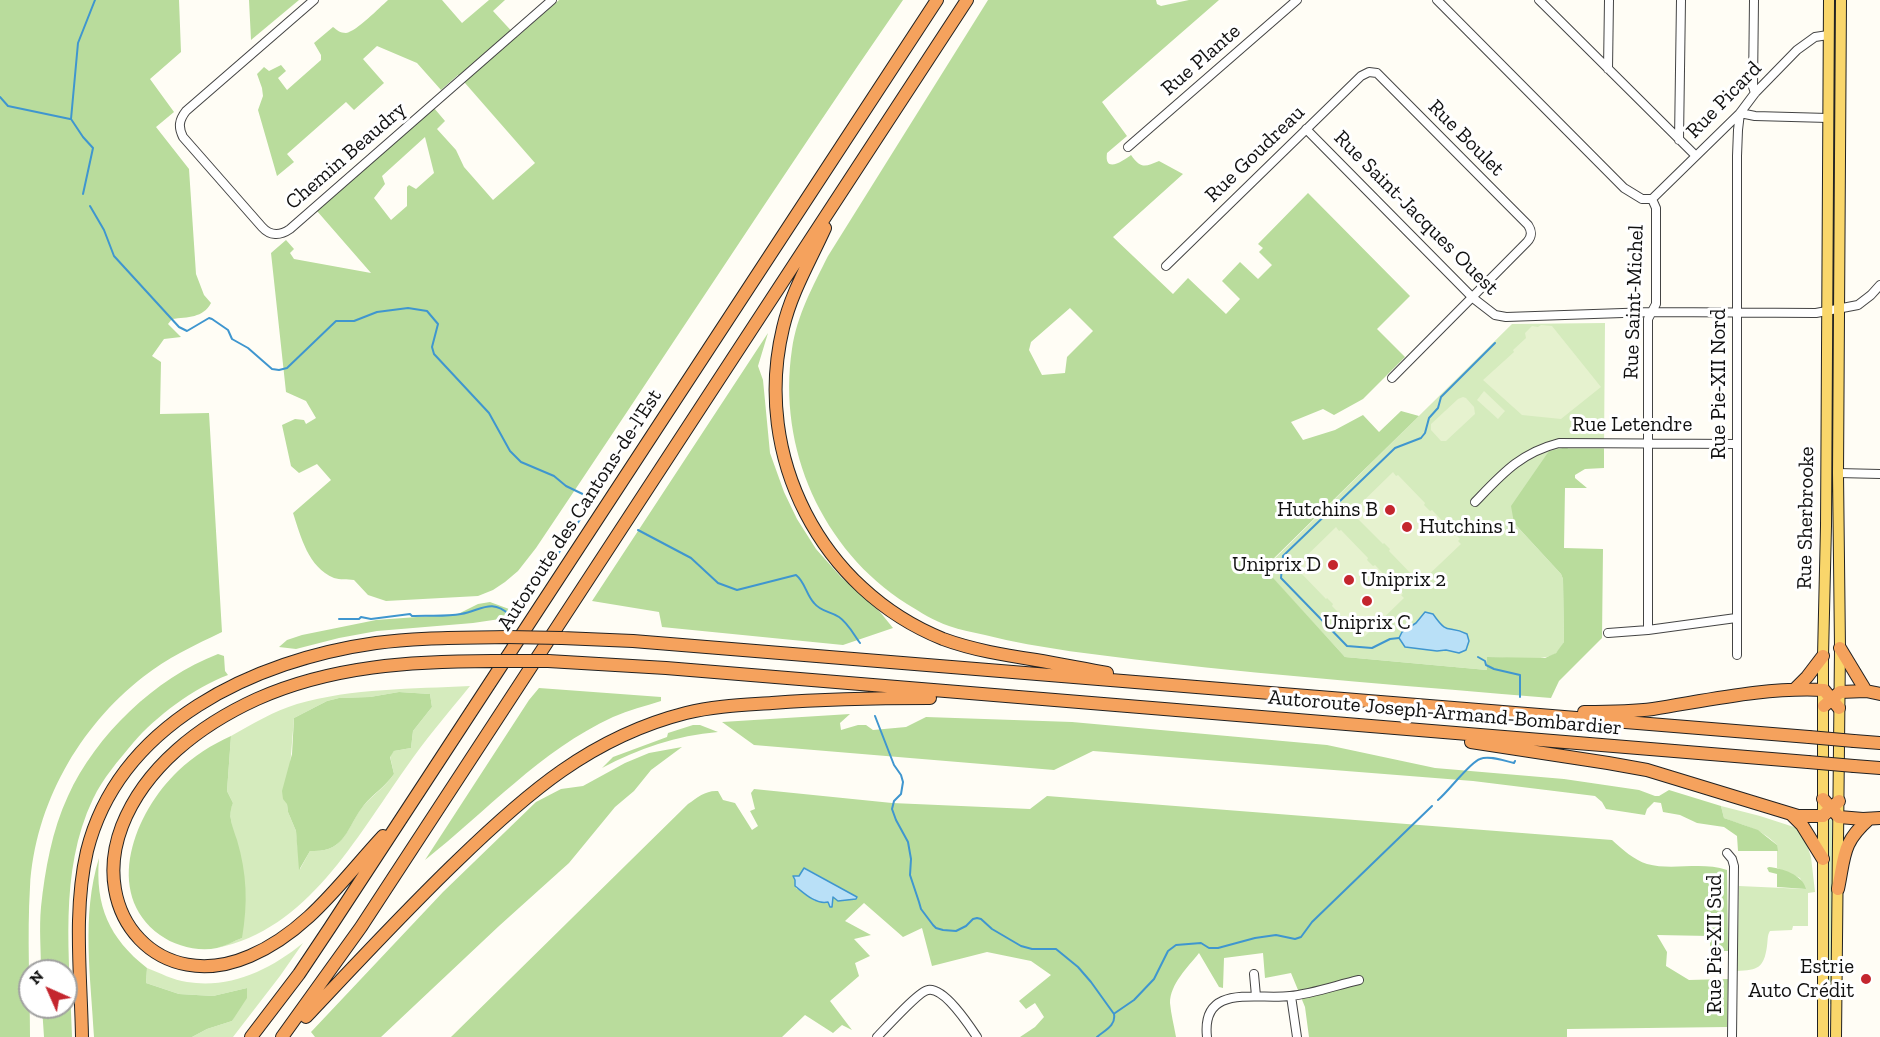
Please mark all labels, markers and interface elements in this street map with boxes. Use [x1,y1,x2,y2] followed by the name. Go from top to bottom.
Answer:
[1156,19,1246,101] street label: Rue Plante
[1681,56,1767,144] street label: Rue Picard
[1422,94,1510,182] street label: Rue Boulet
[281,97,411,215] street label: Chemin Beaudry
[1200,100,1310,208] street label: Rue Goudreau
[1328,125,1504,301] street label: Rue Saint-Jacques Ouest
[1619,224,1649,380] street label: Rue Saint-Michel
[1706,308,1732,460] street label: Rue Pie-XII Nord
[492,385,668,635] street label: Autoroute des Cantons-de-l'Est
[1572,412,1692,438] street label: Rue Letendre
[1792,446,1820,590] street label: Rue Sherbrooke
[1277,497,1378,523] place label: Hutchins B
[1383,503,1397,517] marker: Hutchins B
[1419,514,1515,540] place label: Hutchins 1
[1400,520,1414,534] marker: Hutchins 1
[1232,552,1321,578] place label: Uniprix D
[1326,558,1340,572] marker: Uniprix D
[1361,567,1446,593] place label: Uniprix 2
[1342,573,1356,587] marker: Uniprix 2
[1360,594,1374,608] marker: Uniprix C
[1323,610,1411,636] place label: Uniprix C
[1267,685,1623,741] street label: Autoroute Joseph-Armand-Bombardier
[1702,874,1728,1014] street label: Rue Pie-XII Sud
[1748,954,1854,1004] place label: Estrie Auto Crédit
[18,959,78,1019] north arrow
[25,966,47,988] text: N
[1859,972,1873,986] marker: Estrie Auto Crédit

